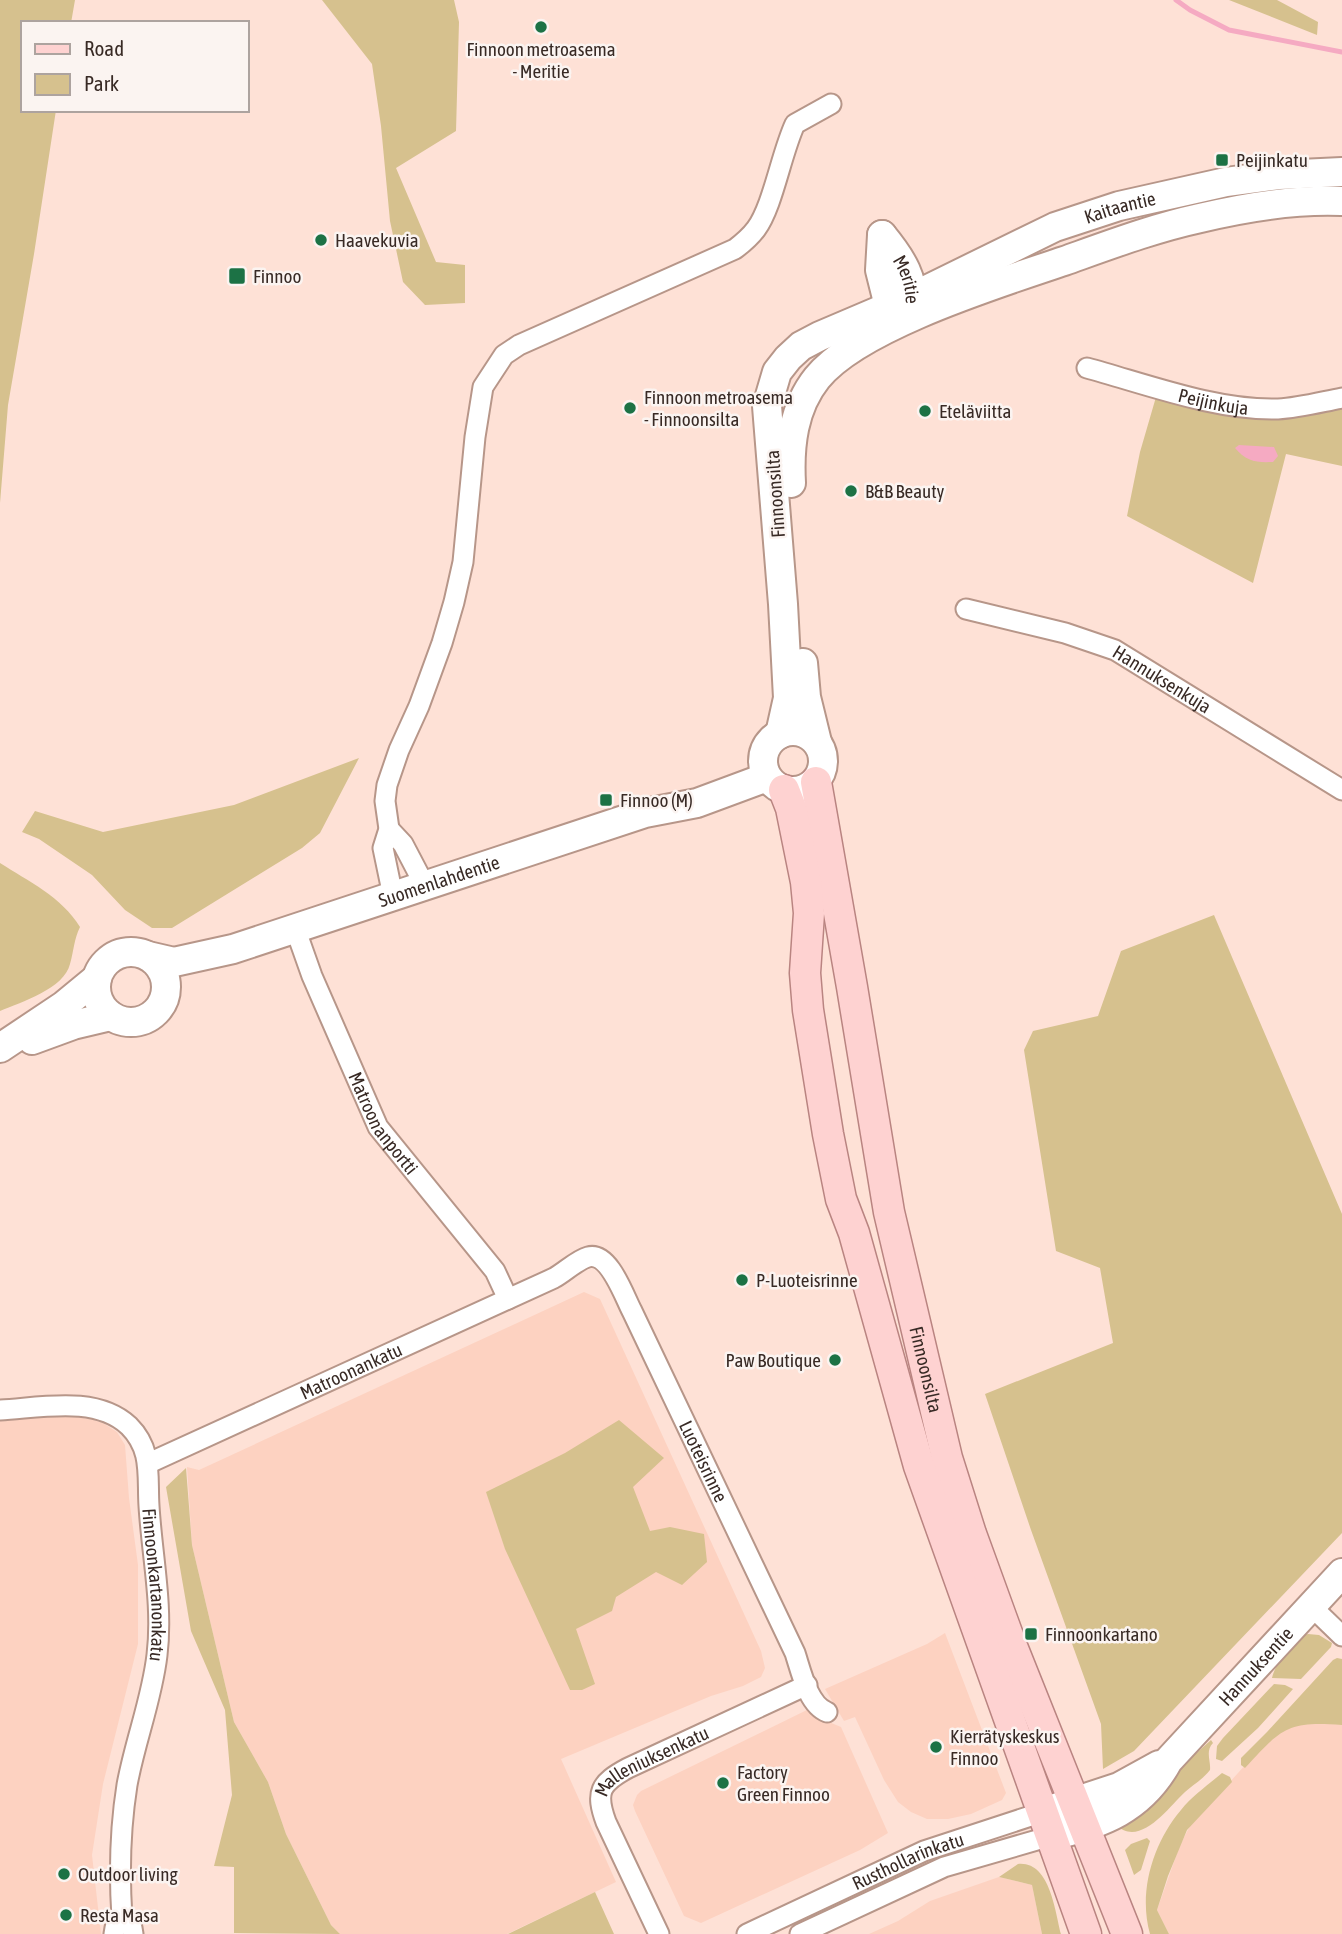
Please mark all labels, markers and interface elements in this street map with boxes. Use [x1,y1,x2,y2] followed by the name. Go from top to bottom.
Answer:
[533,19,549,35] marker: Finnoon metroasema - Meritie
[21,21,248,112] legend
[84,36,124,60] text: Road
[466,38,616,82] place label: Finnoon metroasema - Meritie
[84,71,119,95] text: Park
[1236,149,1308,171] place label: Peijinkatu
[1214,152,1230,168] marker: Peijinkatu
[1081,187,1157,228] street label: Kaitaantie
[335,229,419,251] place label: Haavekuvia
[313,232,329,248] marker: Haavekuvia
[889,251,924,304] street label: Meritie
[253,265,301,287] place label: Finnoo
[227,266,247,286] marker: Finnoo
[1176,384,1250,419] street label: Peijinkuja
[644,386,793,430] place label: Finnoon metroasema - Finnoonsilta
[622,400,638,416] marker: Finnoon metroasema - Finnoonsilta
[939,400,1011,422] place label: Eteläviitta
[917,403,933,419] marker: Eteläviitta
[761,449,789,539] street label: Finnoonsilta
[865,480,945,502] place label: B&B Beauty
[843,483,859,499] marker: B&B Beauty
[1109,640,1215,718] street label: Hannuksenkuja
[620,789,693,811] place label: Finnoo (M)
[598,792,614,808] marker: Finnoo (M)
[376,851,502,911] street label: Suomenlahdentie
[344,1069,423,1179] street label: Matroonanportti
[756,1269,858,1291] place label: P-Luoteisrinne
[734,1272,750,1288] marker: P-Luoteisrinne
[905,1324,947,1415] street label: Finnoonsilta
[296,1338,405,1404] street label: Matroonankatu
[726,1349,821,1371] place label: Paw Boutique
[827,1352,843,1368] marker: Paw Boutique
[675,1417,732,1505] street label: Luoteisrinne
[138,1507,170,1663] street label: Finnoonkartanonkatu
[1045,1623,1158,1645] place label: Finnoonkartano
[1214,1623,1297,1710] street label: Hannuksentie
[1023,1626,1039,1642] marker: Finnoonkartano
[590,1721,712,1800] street label: Malleniuksenkatu
[950,1725,1060,1769] place label: Kierrätyskeskus Finnoo
[928,1739,944,1755] marker: Kierrätyskeskus Finnoo
[737,1761,830,1805] place label: Factory Green Finnoo
[715,1775,731,1791] marker: Factory Green Finnoo
[849,1828,966,1894] street label: Rusthollarinkatu
[78,1863,178,1885] place label: Outdoor living
[56,1866,72,1882] marker: Outdoor living
[80,1904,159,1926] place label: Resta Masa
[58,1907,74,1923] marker: Resta Masa

